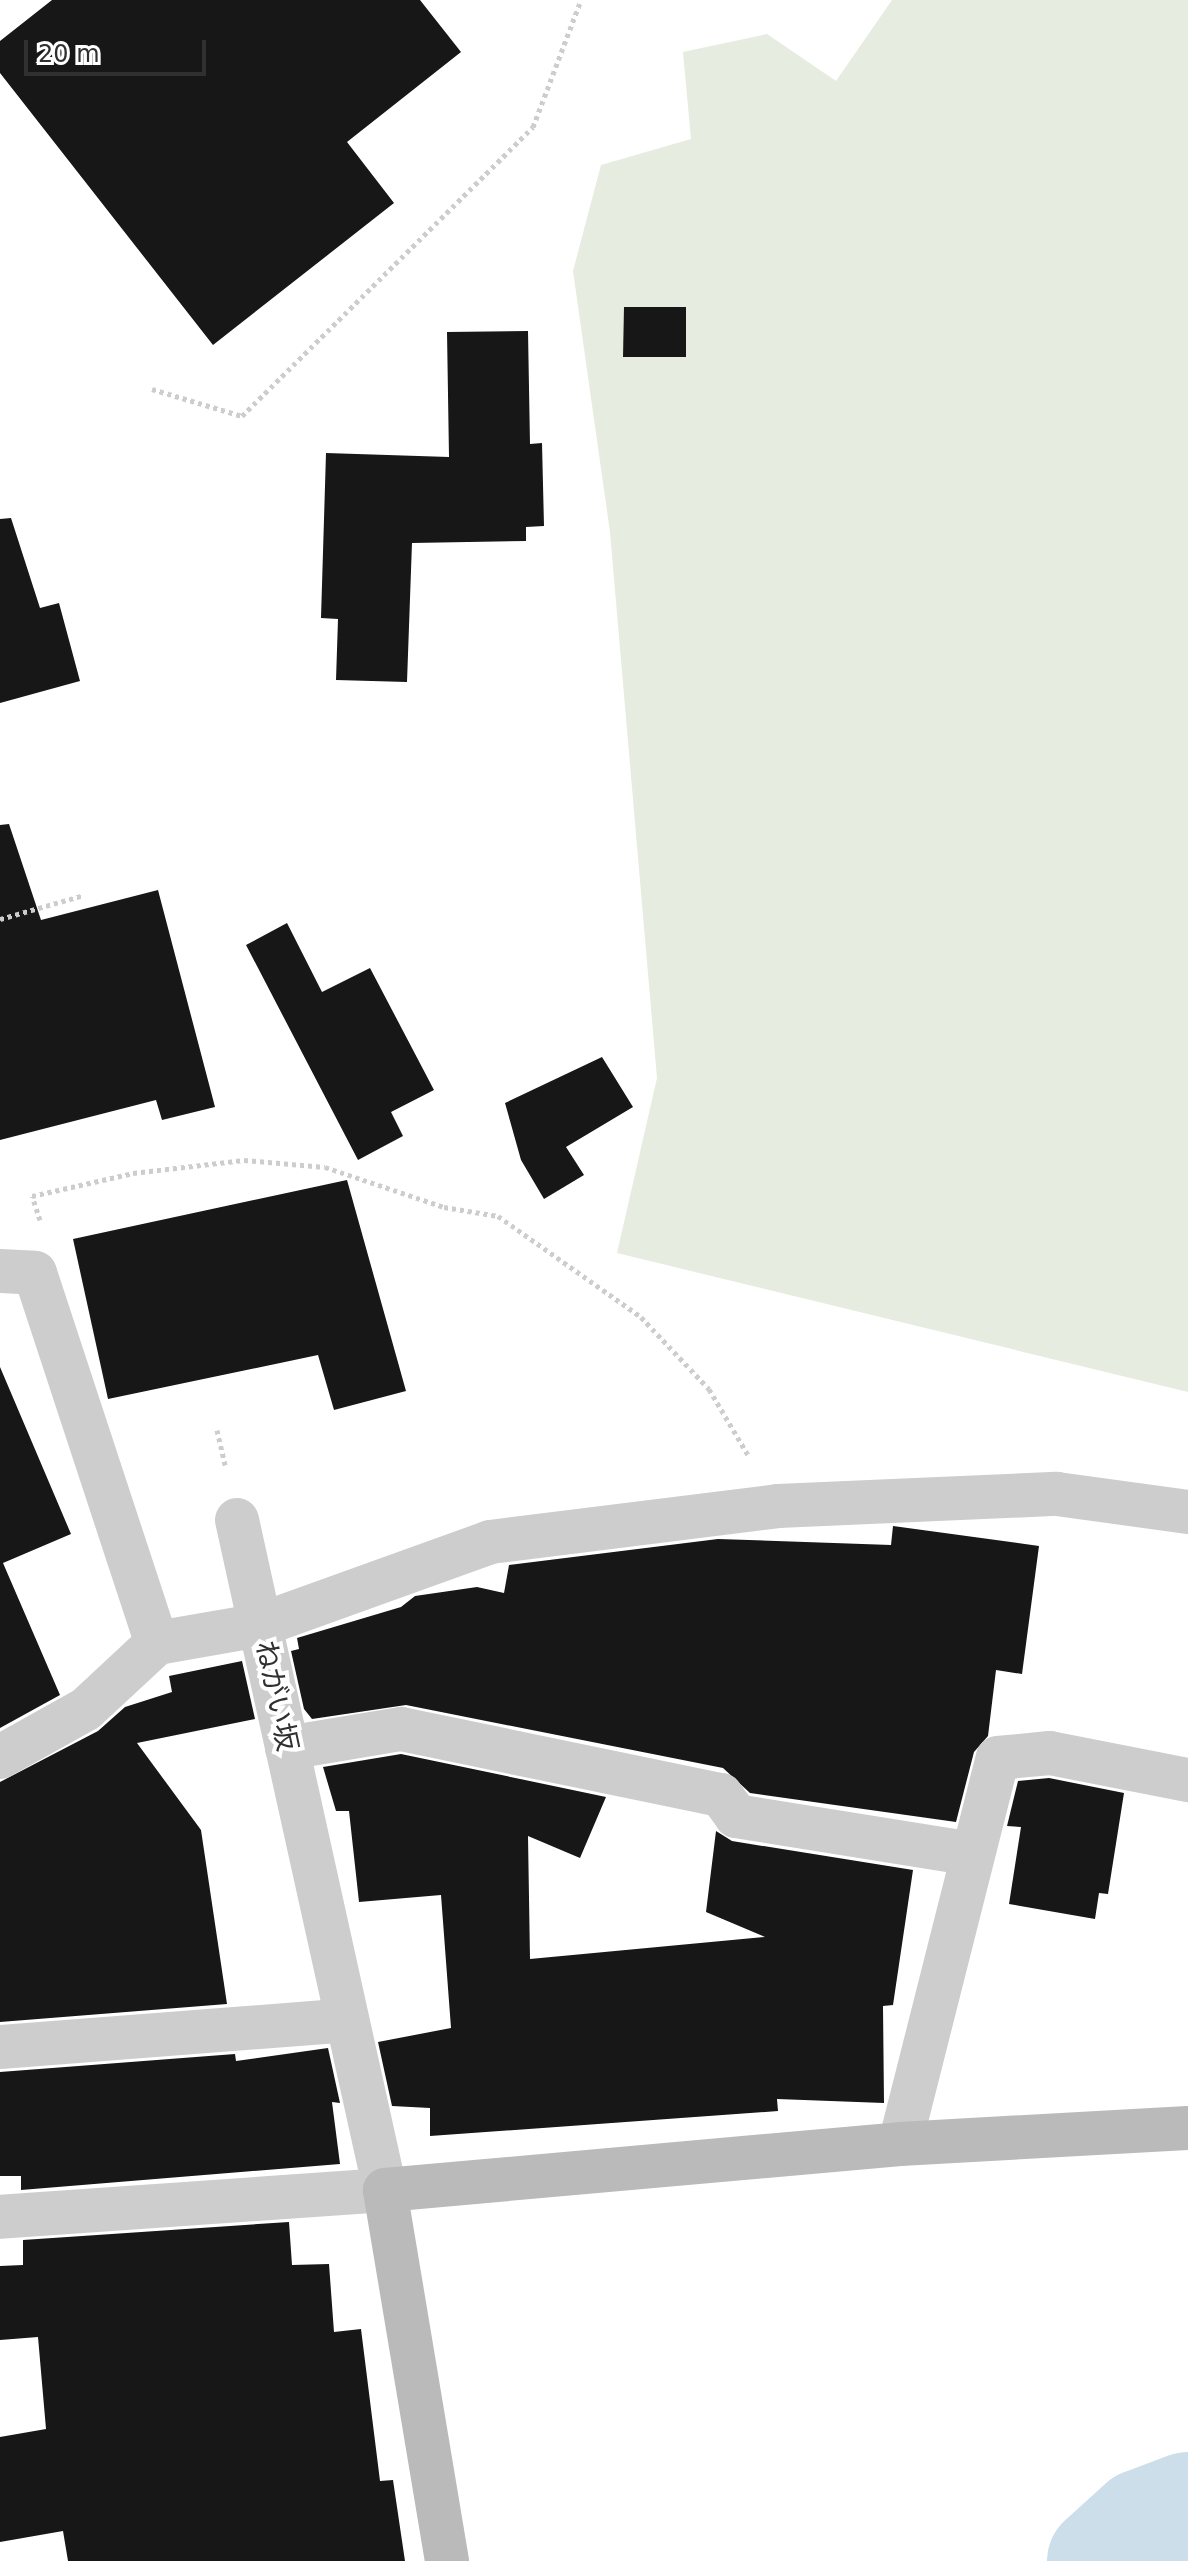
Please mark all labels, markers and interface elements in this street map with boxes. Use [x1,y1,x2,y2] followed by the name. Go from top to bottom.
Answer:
[28,24,210,74] scale bar
[38,40,100,68] text: 20 m
[248,1638,304,1754] street label: ねがい坂

